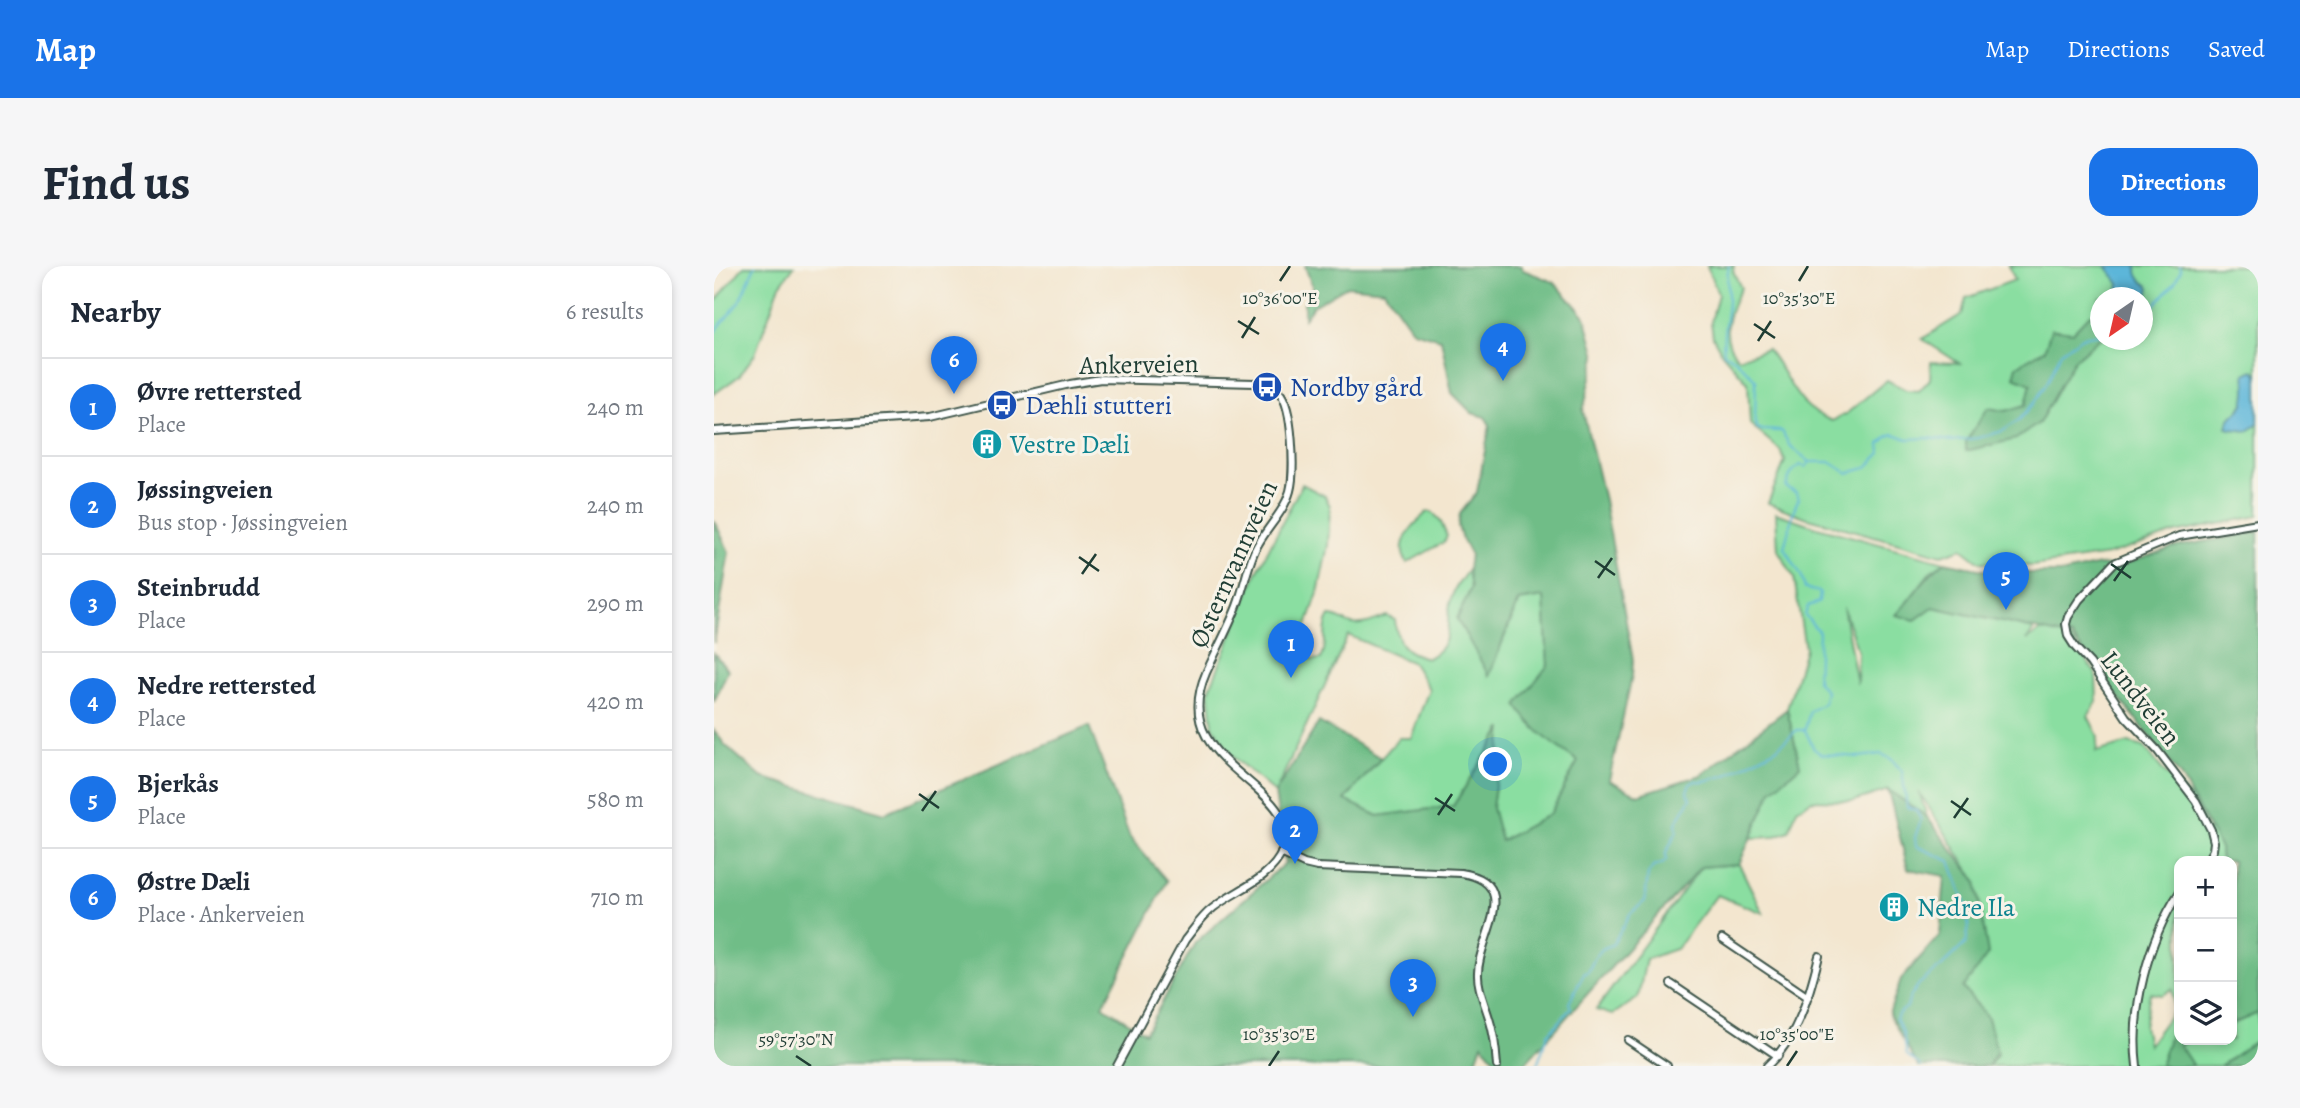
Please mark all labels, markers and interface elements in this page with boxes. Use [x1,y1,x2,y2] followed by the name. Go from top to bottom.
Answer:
[35,27,96,72] text: Map
[1985,33,2029,65] text: Map
[2067,33,2170,65] text: Directions
[2208,33,2265,65] text: Saved
[2089,148,2258,216] button: Directions
[42,149,190,216] text: Find us
[1242,286,1318,310] text: 10°36'00"E
[1763,286,1835,310] text: 10°35'30"E
[2090,287,2153,350] north arrow
[70,292,161,332] text: Nearby
[566,296,644,327] text: 6 results
[1480,323,1526,381] pin: 4
[931,336,977,394] pin: 6
[1078,346,1199,383] street label: Ankerveien
[1250,370,1284,404] bus stop icon: Nordby gård
[1290,370,1423,405] place label: Nordby gård
[137,374,302,409] text: Øvre rettersted
[985,388,1019,422] bus stop icon: Dæhli stutteri
[1025,388,1172,423] place label: Dæhli stutteri
[89,392,97,423] text: 1
[587,392,644,423] text: 240 m
[137,409,186,440] text: Place
[970,427,1004,461] building icon: Vestre Dæli
[1009,427,1130,462] place label: Vestre Dæli
[137,472,273,507] text: Jøssingveien
[1181,475,1286,653] street label: Østernvannveien
[87,490,99,521] text: 2
[587,490,644,521] text: 240 m
[137,507,348,538] text: Bus stop · Jøssingveien
[1983,552,2029,610] pin: 5
[137,570,260,605] text: Steinbrudd
[88,588,98,619] text: 3
[587,588,644,619] text: 290 m
[137,605,186,636] text: Place
[1268,620,1314,678] pin: 1
[2092,644,2189,753] street label: Lundveien
[137,668,316,703] text: Nedre rettersted
[88,686,98,717] text: 4
[587,686,644,717] text: 420 m
[137,703,186,734] text: Place
[1478,747,1512,781] your location
[137,766,219,801] text: Bjerkås
[88,784,98,815] text: 5
[587,784,644,815] text: 580 m
[137,801,186,832] text: Place
[1272,806,1318,864] pin: 2
[2174,856,2237,1045] map controls
[2174,856,2237,919] button: +
[137,864,250,899] text: Østre Dæli
[88,882,98,913] text: 6
[591,882,644,913] text: 710 m
[1877,890,1911,924] building icon: Nedre Ila
[1917,890,2015,925] place label: Nedre Ila
[137,899,305,930] text: Place · Ankerveien
[2174,919,2237,982] button: −
[1390,959,1436,1017] pin: 3
[2174,982,2237,1045] button: layers
[1243,1022,1315,1046] text: 10°35'30"E
[1760,1022,1834,1046] text: 10°35'00"E
[758,1027,834,1051] text: 59°57'30"N

